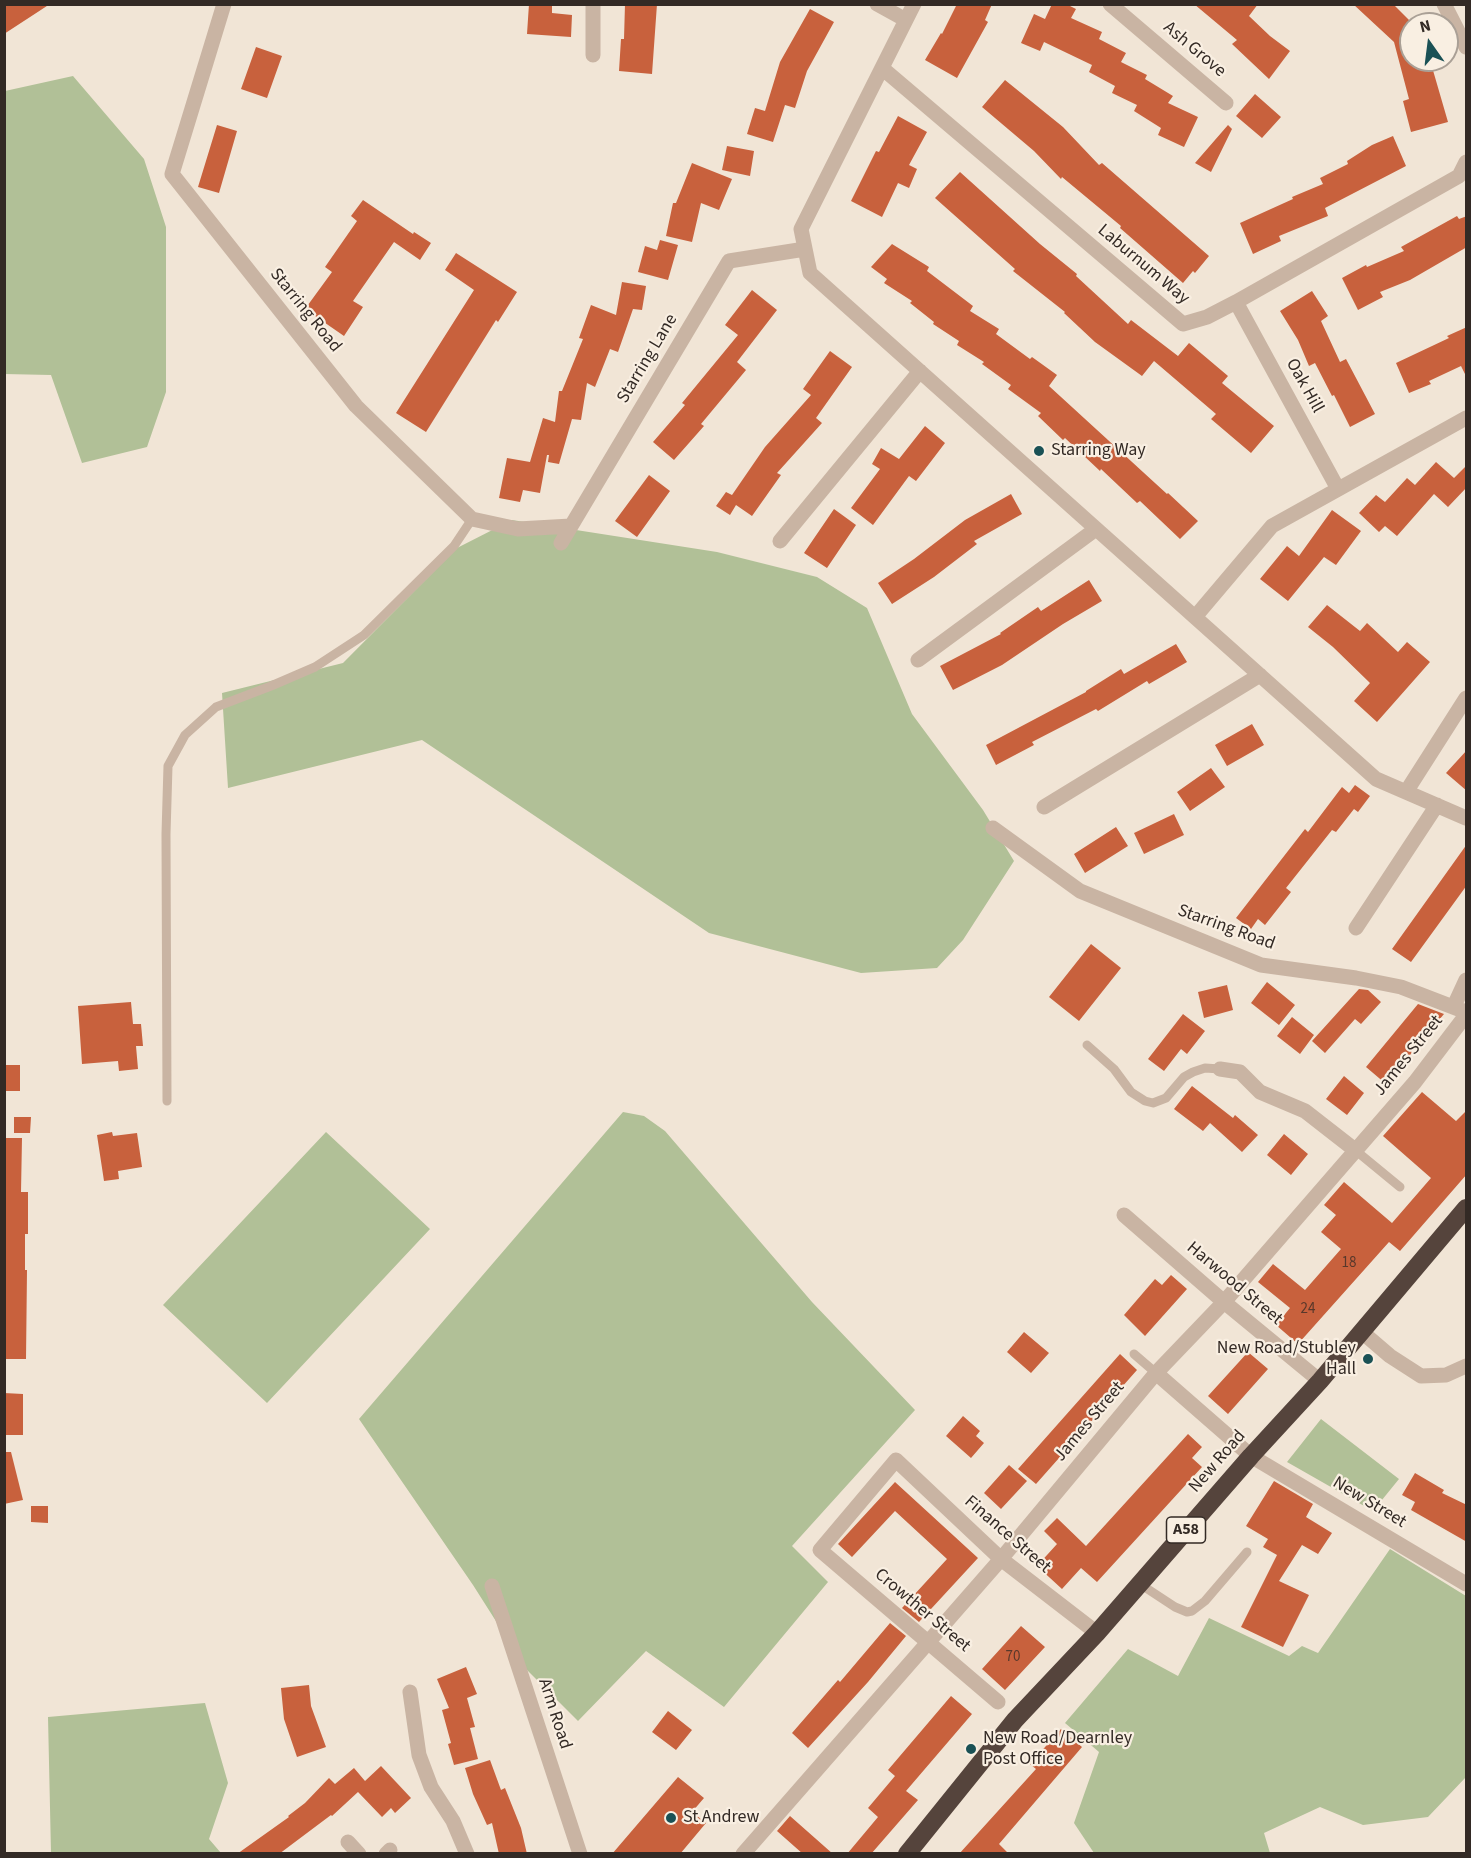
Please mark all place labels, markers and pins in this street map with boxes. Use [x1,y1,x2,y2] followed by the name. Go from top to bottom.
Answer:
[1051,440,1146,462] place label: Starring Way
[1032,444,1046,458] marker: Starring Way
[1217,1338,1356,1380] place label: New Road/Stubley Hall
[1361,1352,1375,1366] marker: New Road/Stubley Hall
[983,1728,1132,1770] place label: New Road/Dearnley Post Office
[964,1742,978,1756] marker: New Road/Dearnley Post Office
[683,1807,760,1829] place label: St Andrew
[664,1811,678,1825] marker: St Andrew

